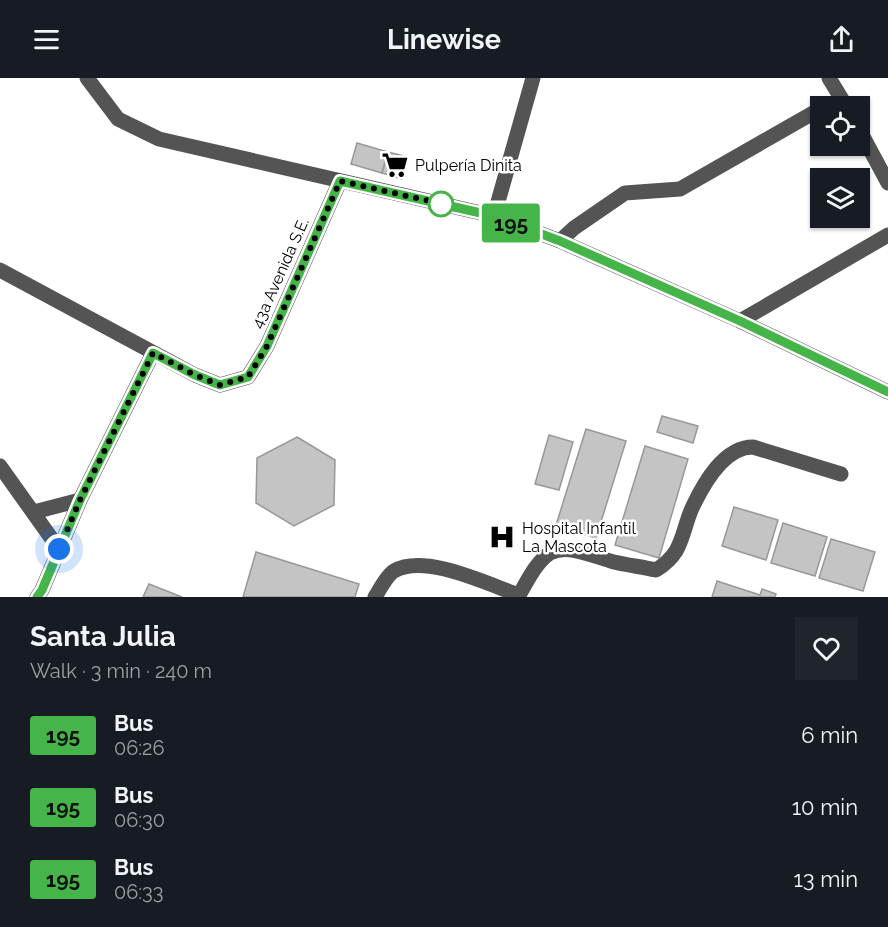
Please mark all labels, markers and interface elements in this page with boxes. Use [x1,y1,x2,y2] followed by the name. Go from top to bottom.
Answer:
[30,23,63,56] icon: menu
[825,23,858,56] icon: share
[387,24,501,55] text: Linewise
[810,96,870,228] map controls
[810,96,870,156] button: locate
[380,150,410,180] supermarket icon: Pulpería Dinita
[415,156,522,175] place label: Pulpería Dinita
[810,168,870,228] button: layers
[428,191,454,217] unlabelled marker
[476,204,546,242] line badge: 195
[494,211,528,236] text: 195
[247,215,313,331] street label: 43a Avenida S.E.
[522,519,637,556] place label: Hospital Infantil La Mascota
[487,522,517,552] hospital icon: Hospital Infantil La Mascota
[44,534,74,564] your location
[795,617,858,680] button: heart
[30,620,176,653] text: Santa Julia
[30,659,212,683] text: Walk · 3 min · 240 m
[114,710,153,736] text: Bus
[801,722,858,748] text: 6 min
[46,723,80,748] text: 195
[114,736,165,760] text: 06:26
[114,782,153,808] text: Bus
[792,794,858,820] text: 10 min
[46,795,80,820] text: 195
[114,808,165,832] text: 06:30
[114,854,153,880] text: Bus
[793,866,858,892] text: 13 min
[46,867,80,892] text: 195
[114,880,163,904] text: 06:33

